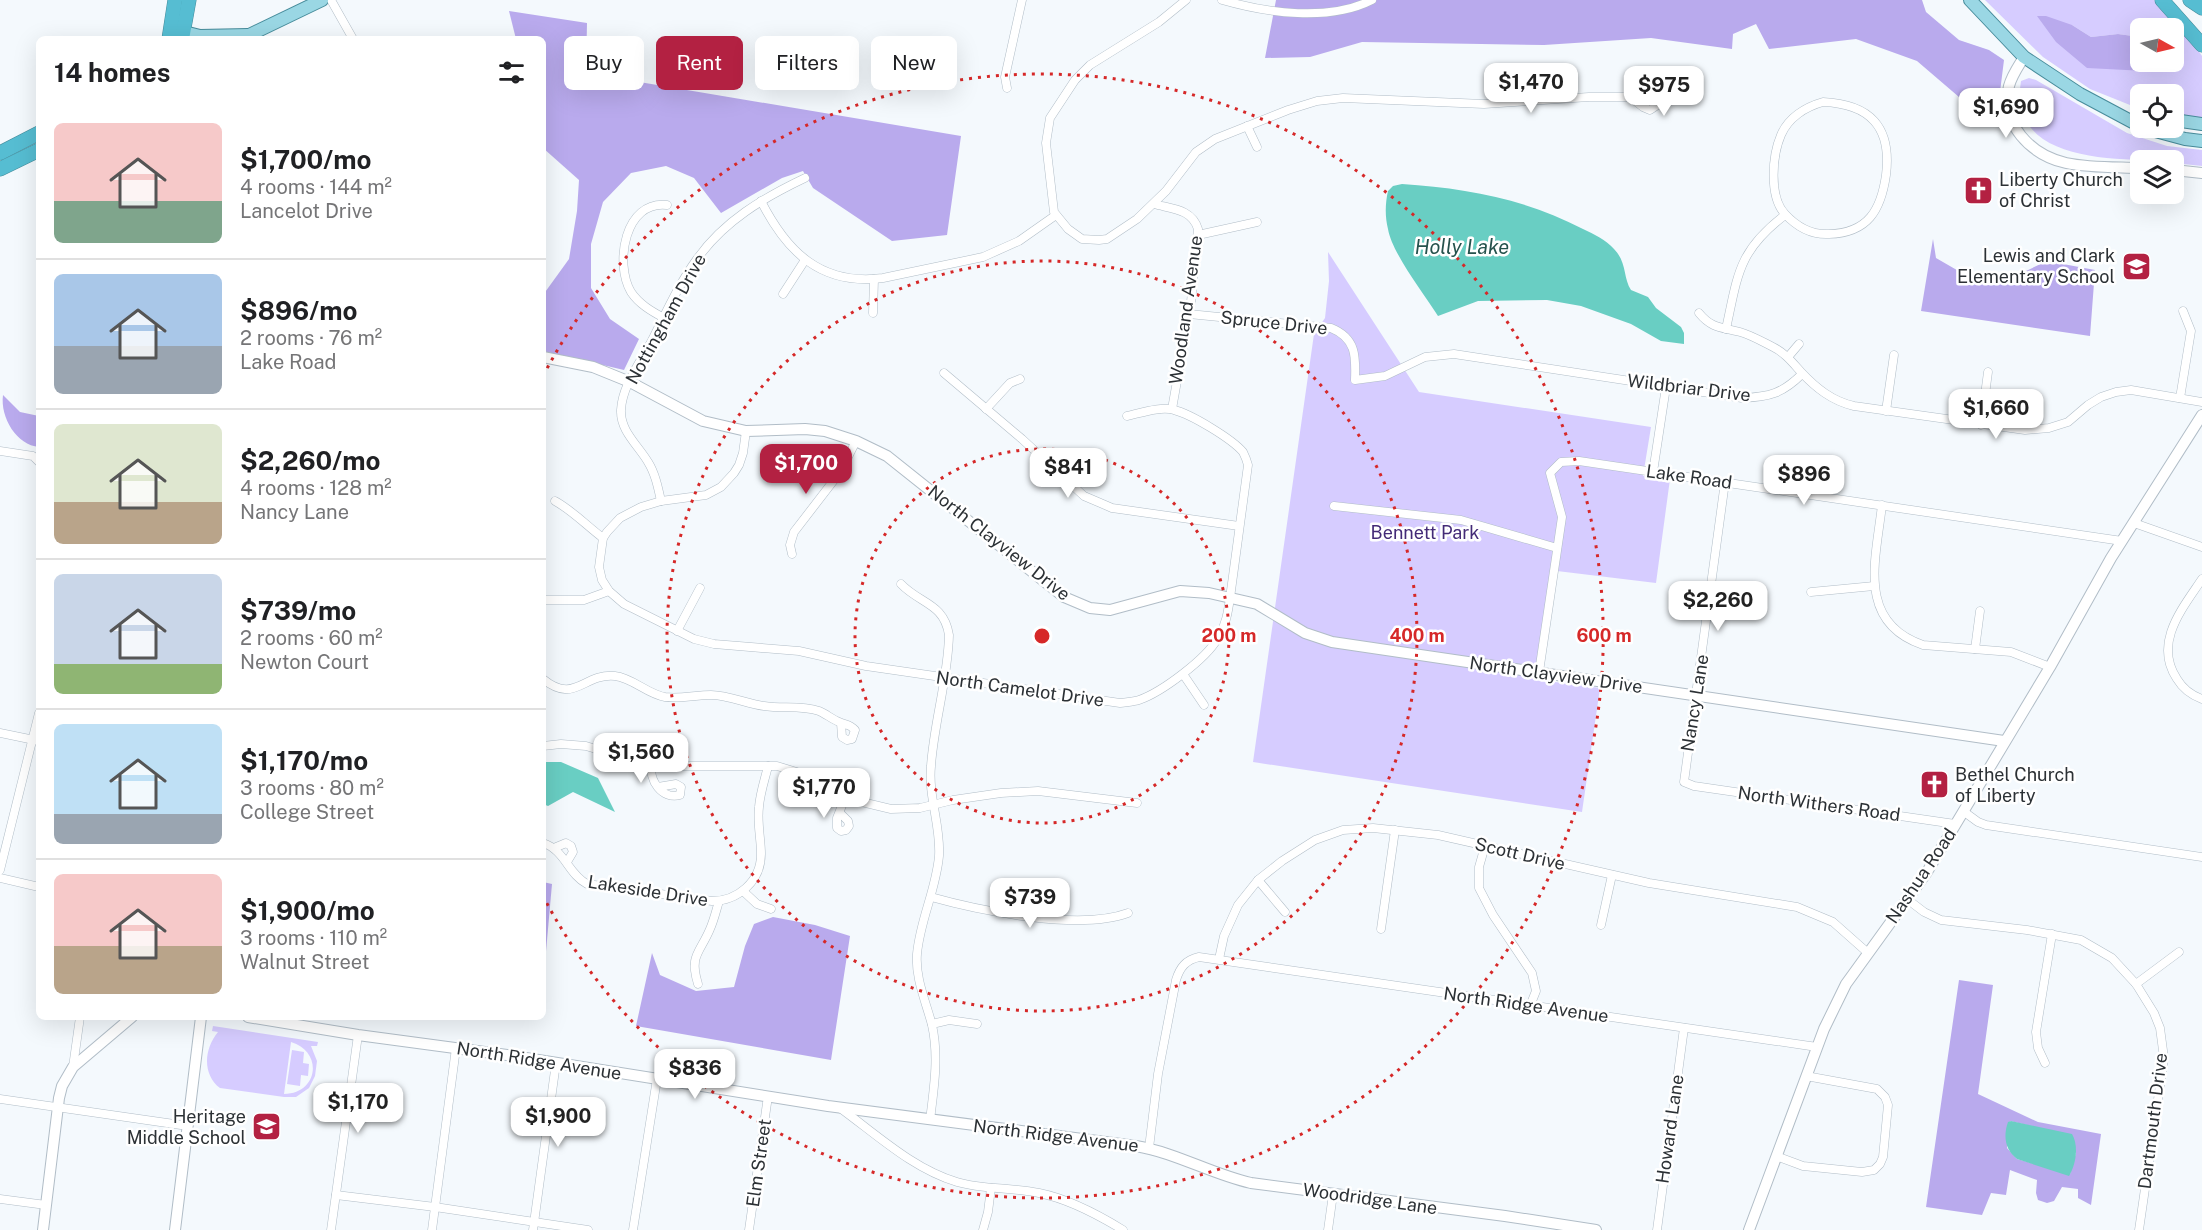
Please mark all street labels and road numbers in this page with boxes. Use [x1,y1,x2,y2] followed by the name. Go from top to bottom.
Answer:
[1165,234,1206,386] street label: Woodland Avenue
[621,250,710,388] street label: Nottingham Drive
[1219,306,1329,339] street label: Spruce Drive
[1626,370,1752,405] street label: Wildbriar Drive
[1645,460,1734,493] street label: Lake Road
[924,481,1074,605] street label: North Clayview Drive
[1468,652,1644,697] street label: North Clayview Drive
[1676,653,1713,753] street label: Nancy Lane
[935,666,1105,711] street label: North Camelot Drive
[1736,782,1902,825] street label: North Withers Road
[1881,824,1960,927] street label: Nashua Road
[1473,833,1567,874] street label: Scott Drive
[586,871,710,910] street label: Lakeside Drive
[1442,983,1610,1026] street label: North Ridge Avenue
[455,1037,623,1084] street label: North Ridge Avenue
[2134,1052,2171,1190] street label: Dartmouth Drive
[1651,1073,1688,1185] street label: Howard Lane
[972,1115,1140,1156] street label: North Ridge Avenue
[742,1117,775,1208] street label: Elm Street
[1301,1179,1439,1218] street label: Woodridge Lane

